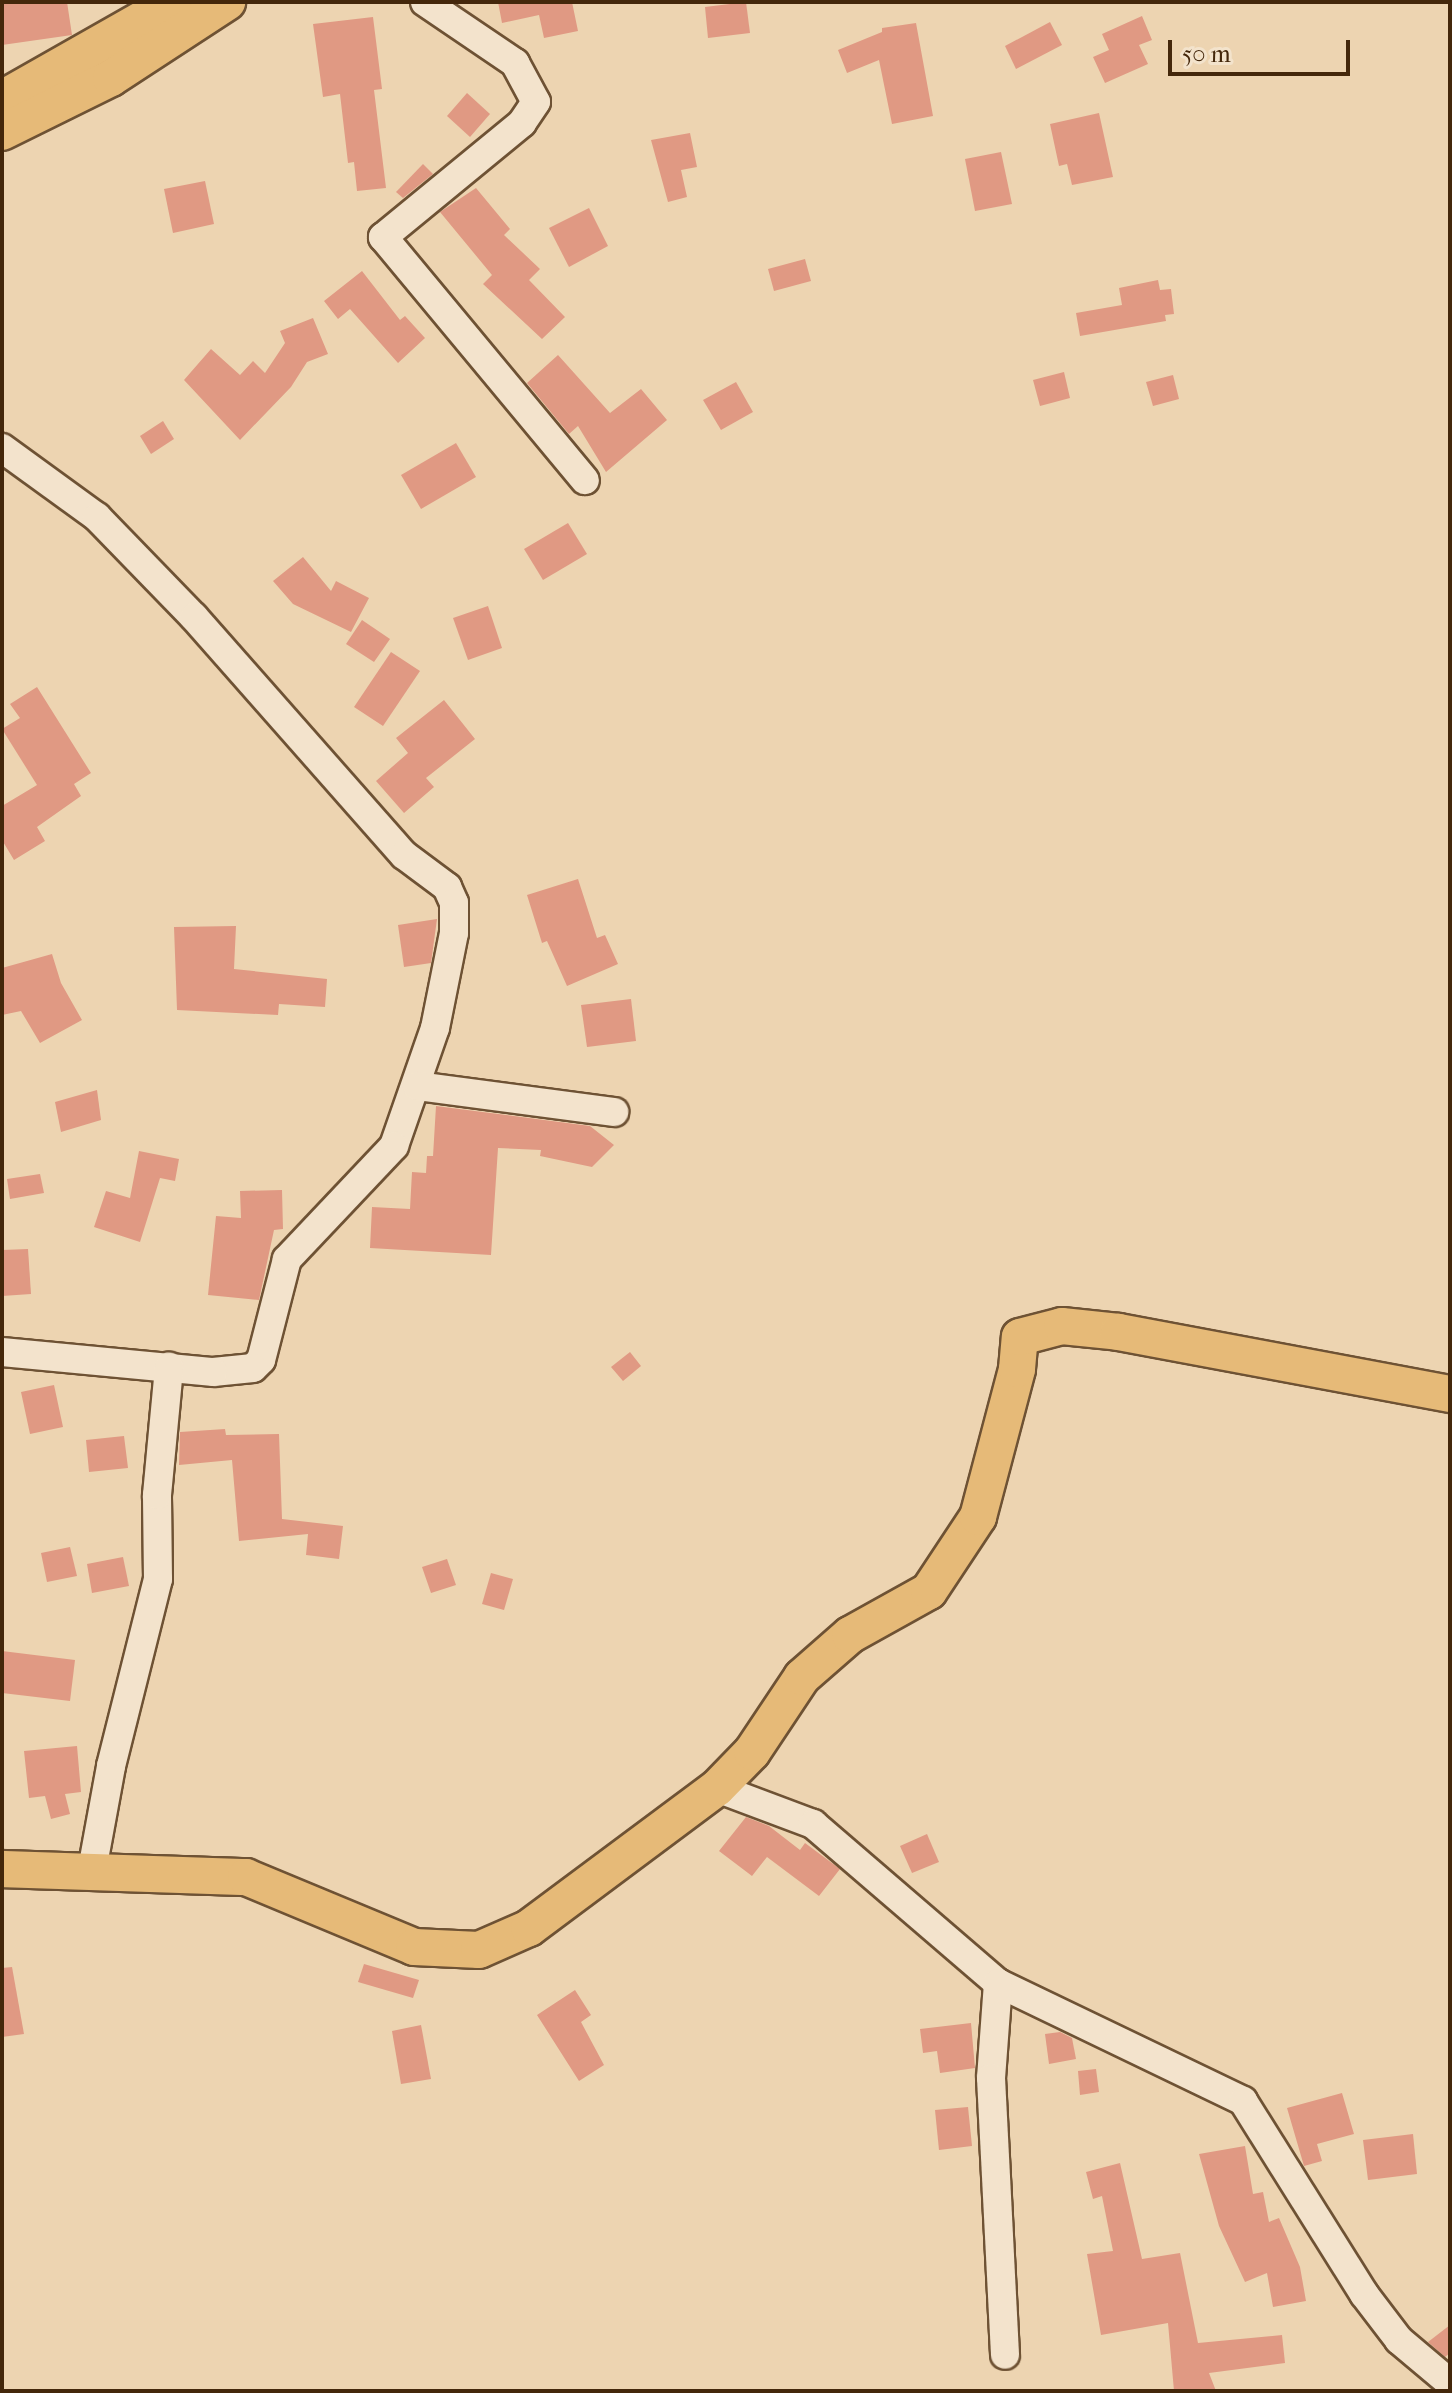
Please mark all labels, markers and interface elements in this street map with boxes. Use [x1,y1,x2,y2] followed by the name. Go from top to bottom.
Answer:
[1172,24,1354,74] scale bar
[1182,40,1231,68] text: 50 m

